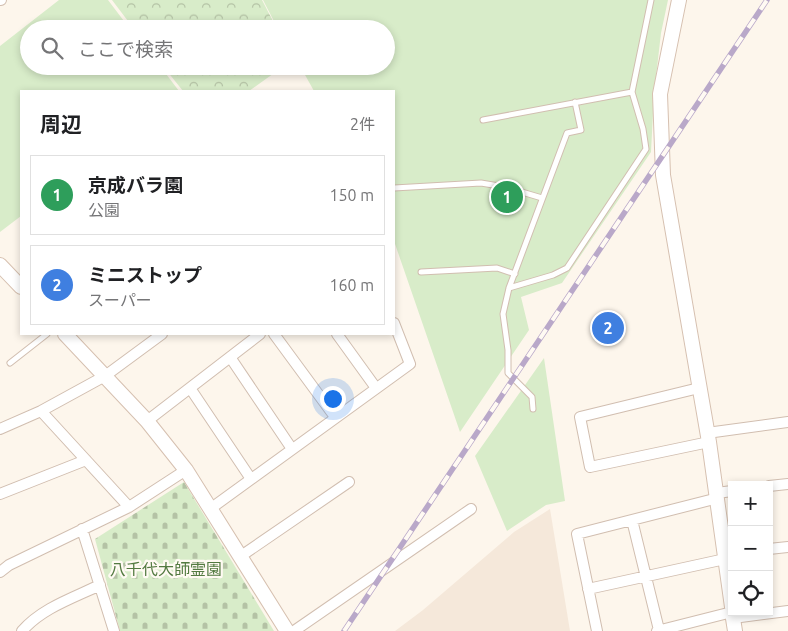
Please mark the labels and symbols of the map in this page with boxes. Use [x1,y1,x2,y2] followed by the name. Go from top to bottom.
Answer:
[491,178,523,216] pin: 1
[592,309,624,347] pin: 2
[320,386,346,412] your location
[110,560,222,578] park label: 八千代大師霊園

